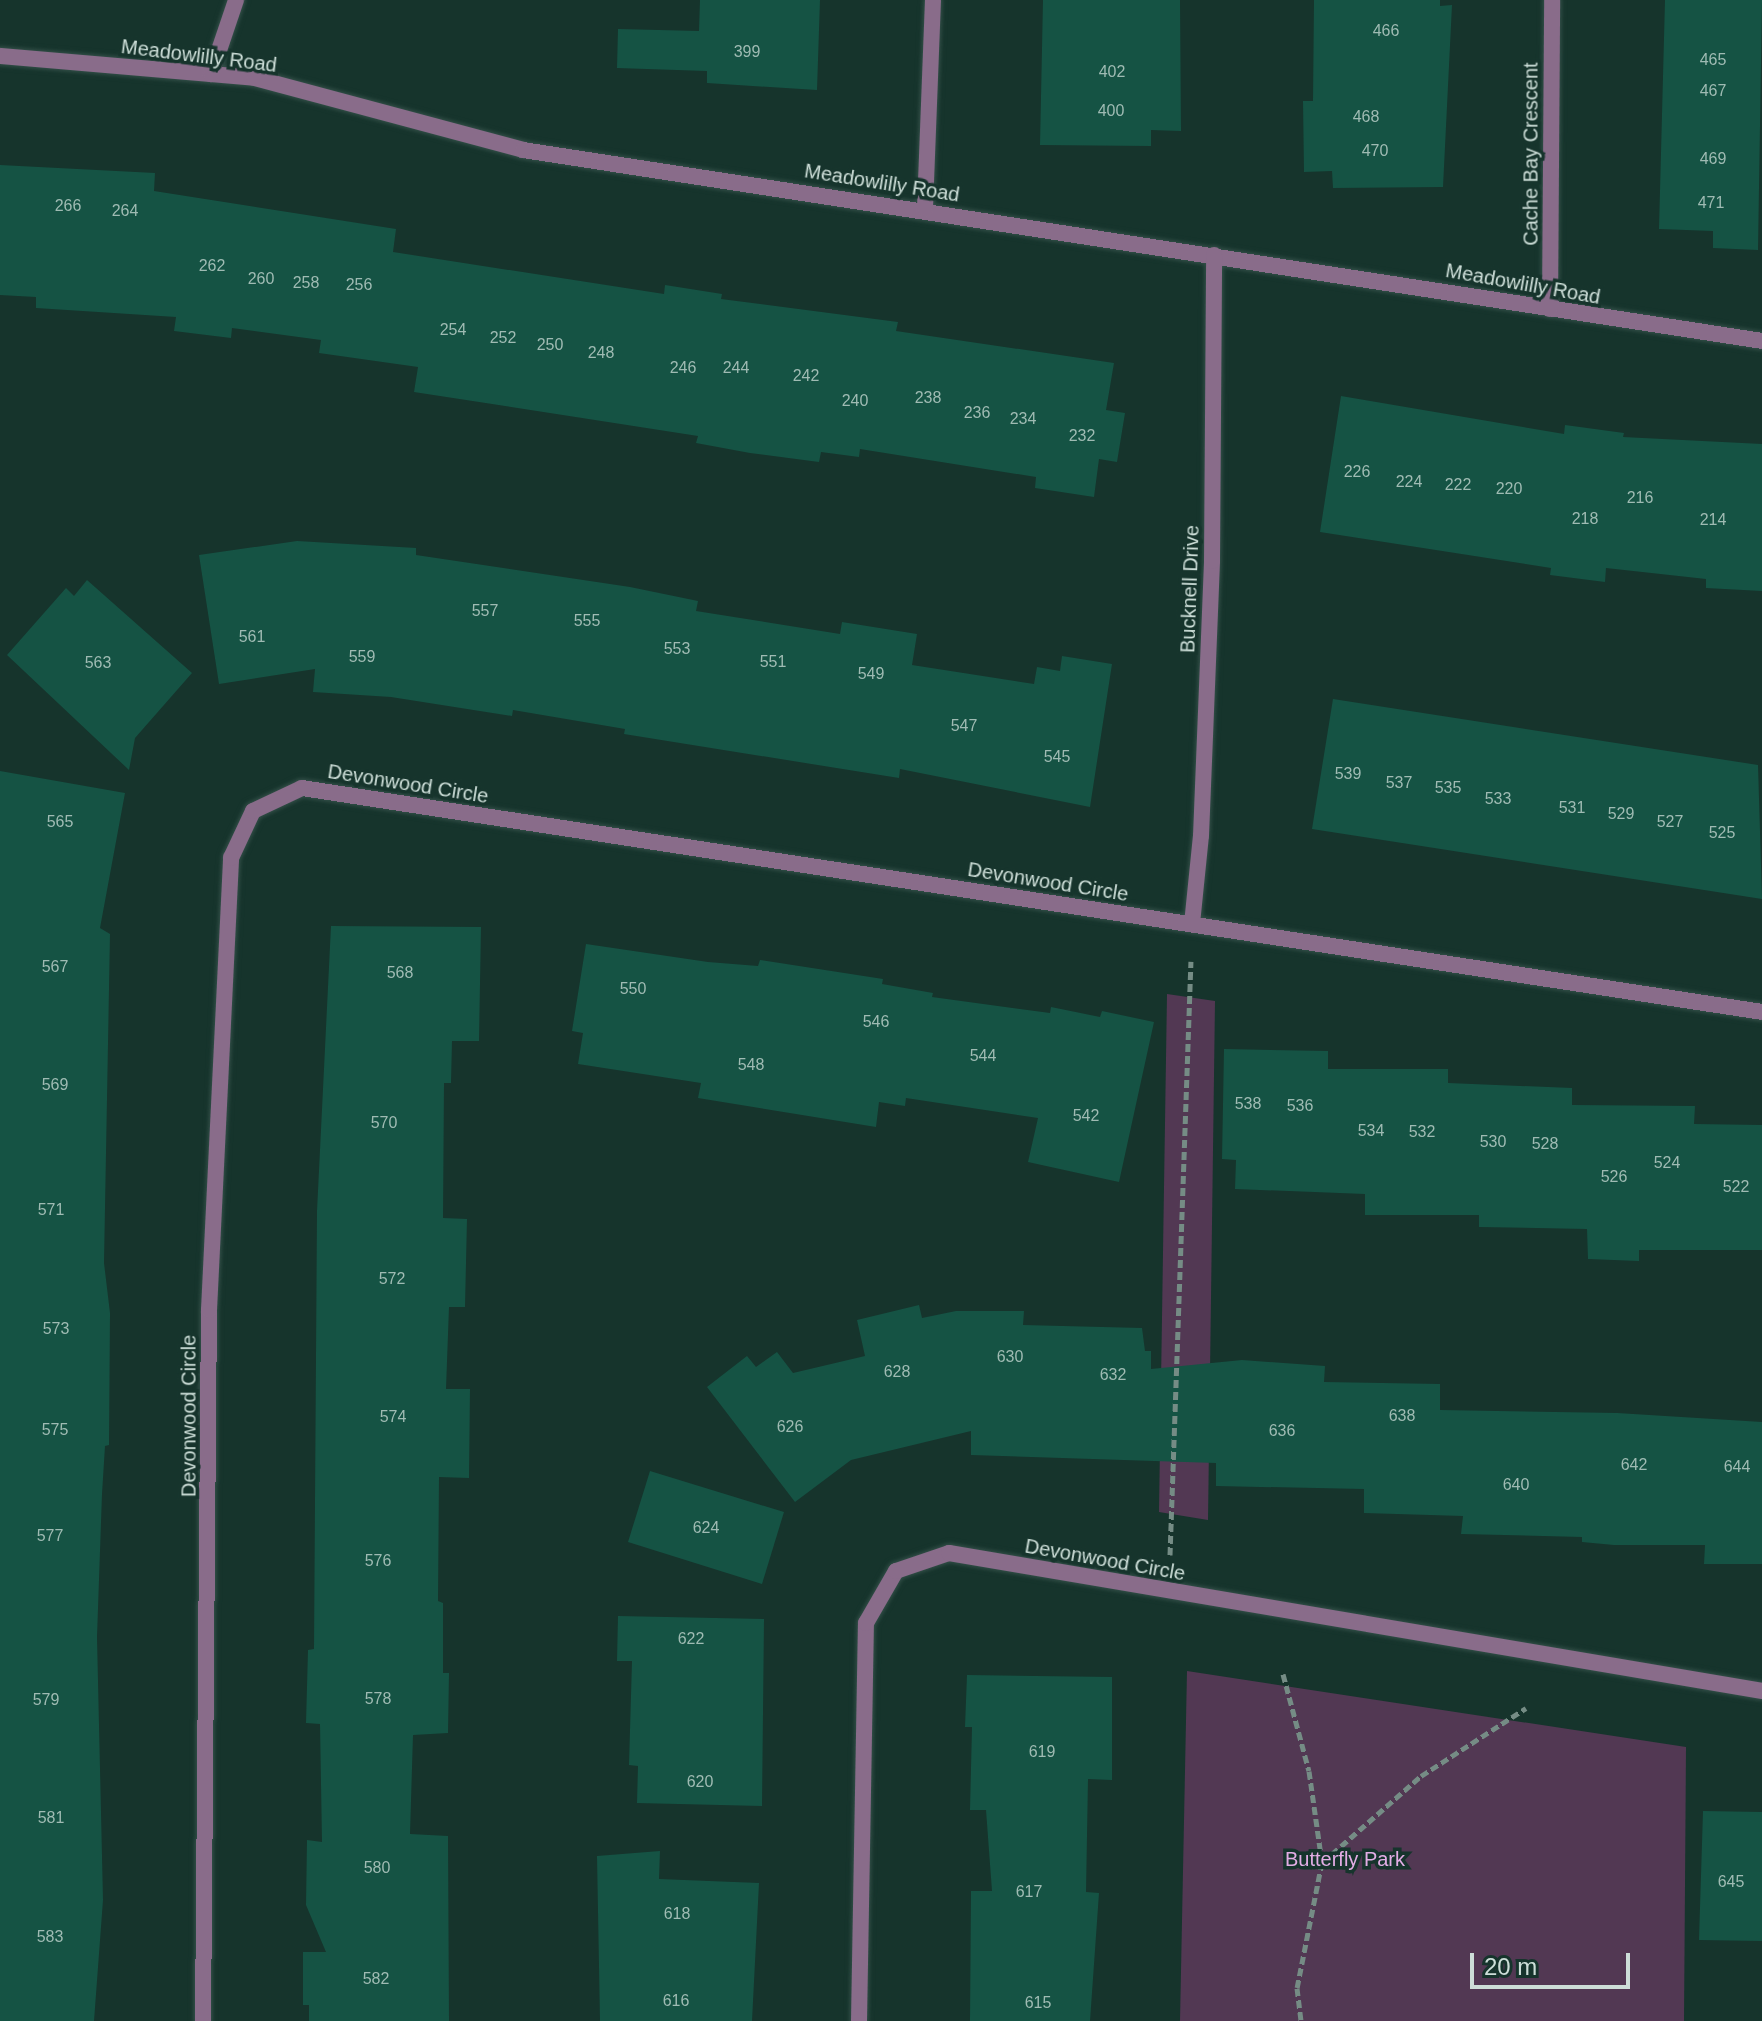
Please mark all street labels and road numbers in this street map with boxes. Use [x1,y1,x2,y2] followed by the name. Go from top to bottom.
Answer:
[120,35,278,77] street label: Meadowlilly Road
[1519,62,1543,246] street label: Cache Bay Crescent
[803,159,961,207] street label: Meadowlilly Road
[1444,259,1602,309] street label: Meadowlilly Road
[1176,525,1204,653] street label: Bucknell Drive
[326,759,490,809] street label: Devonwood Circle
[966,857,1130,907] street label: Devonwood Circle
[177,1335,201,1497] street label: Devonwood Circle
[1023,1534,1187,1586] street label: Devonwood Circle

